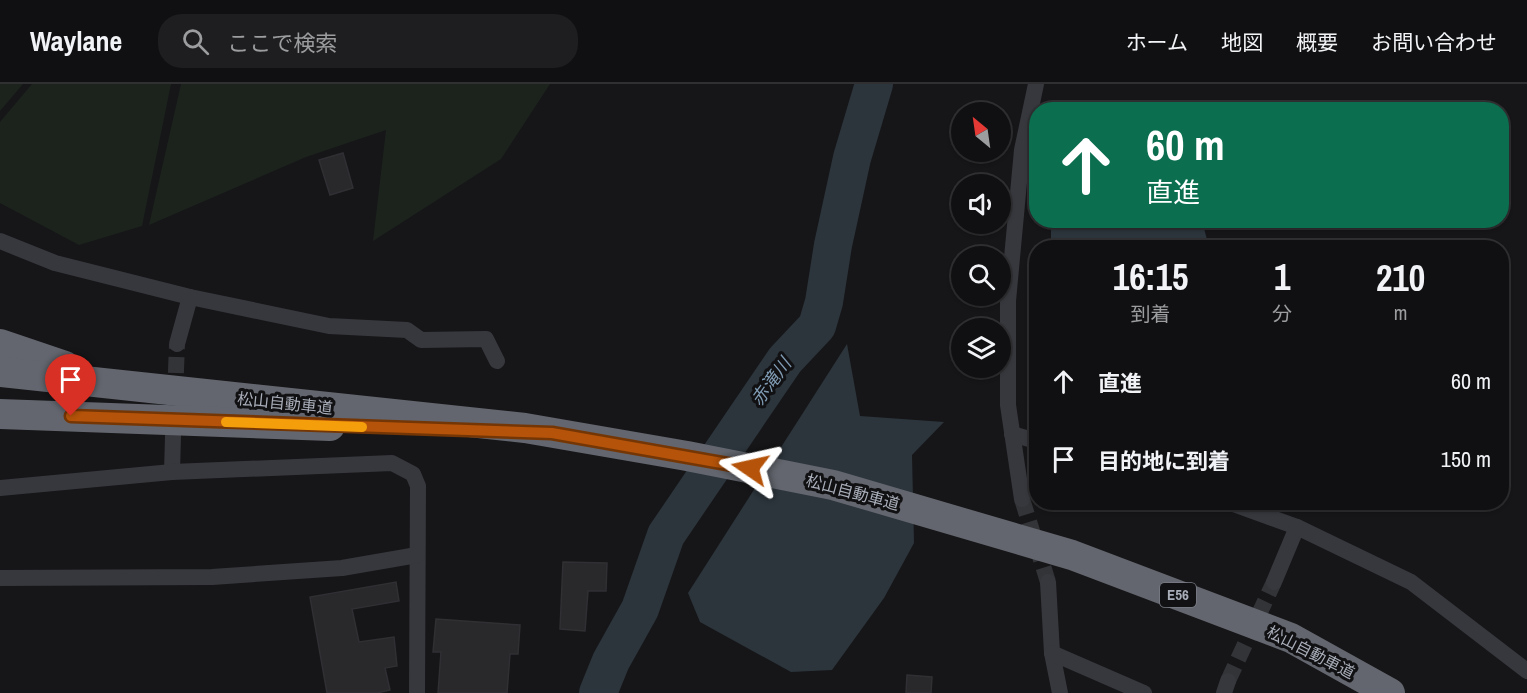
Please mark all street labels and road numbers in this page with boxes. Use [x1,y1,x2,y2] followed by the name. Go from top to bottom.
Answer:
[236,387,334,419] street label: 松山自動車道
[804,469,902,515] street label: 松山自動車道
[1160,583,1196,607] road number: E56
[1263,620,1359,684] street label: 松山自動車道

